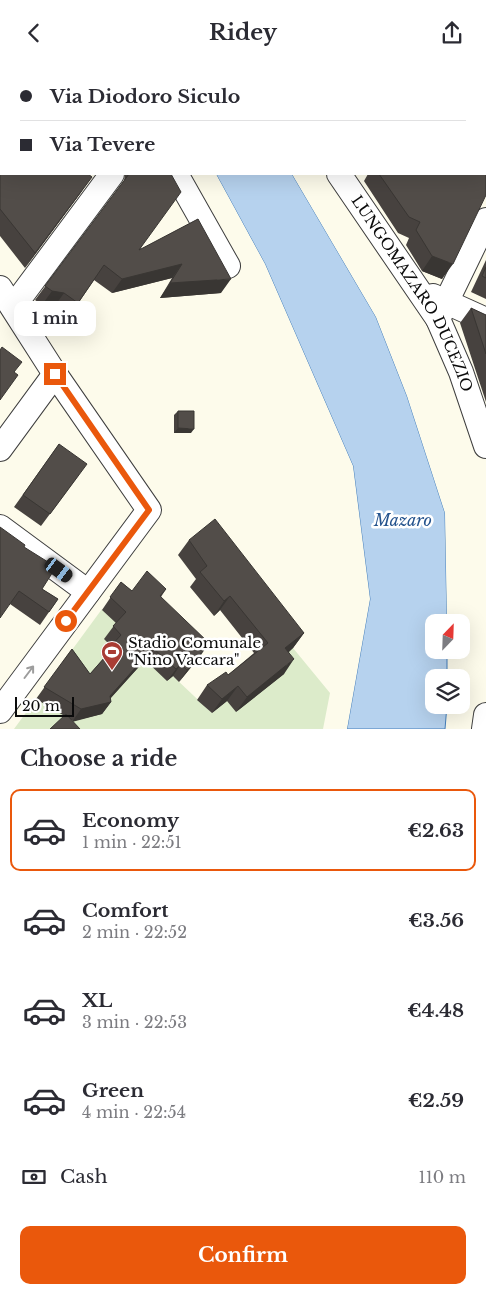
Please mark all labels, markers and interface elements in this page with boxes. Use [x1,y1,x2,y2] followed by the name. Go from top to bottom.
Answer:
[20,19,48,47] icon: back
[209,19,277,46] text: Ridey
[438,19,466,47] icon: share
[50,85,240,108] text: Via Diodoro Siculo
[50,133,155,156] text: Via Tevere
[347,192,477,394] street label: LUNGOMAZARO DUCEZIO
[14,301,96,337] callout: 1 min
[32,308,78,328] text: 1 min
[44,363,66,385] route end
[373,510,432,530] water label: Mazaro
[42,555,75,585] car
[55,610,77,632] route start
[425,614,470,659] north arrow
[425,614,470,714] map controls
[128,633,261,669] place label: Stadio Comunale "Nino Vaccara"
[100,640,124,671] sports icon: Stadio Comunale "Nino Vaccara"
[24,665,34,679] one-way arrow
[425,669,470,714] button: layers
[15,694,74,717] scale bar
[22,697,60,715] text: 20 m
[20,745,177,772] text: Choose a ride
[22,808,67,853] icon: car
[82,809,179,832] text: Economy
[408,819,464,842] text: €2.63
[82,832,182,852] text: 1 min · 22:51
[22,898,67,943] icon: car
[82,899,169,922] text: Comfort
[408,909,464,932] text: €3.56
[82,922,187,942] text: 2 min · 22:52
[22,988,67,1033] icon: car
[82,989,112,1012] text: XL
[407,999,464,1022] text: €4.48
[82,1012,187,1032] text: 3 min · 22:53
[22,1078,67,1123] icon: car
[82,1079,144,1102] text: Green
[408,1089,464,1112] text: €2.59
[82,1102,186,1122] text: 4 min · 22:54
[20,1163,48,1191] icon: cash
[60,1165,107,1188] text: Cash
[419,1167,466,1187] text: 110 m
[20,1226,466,1284] button: Confirm

